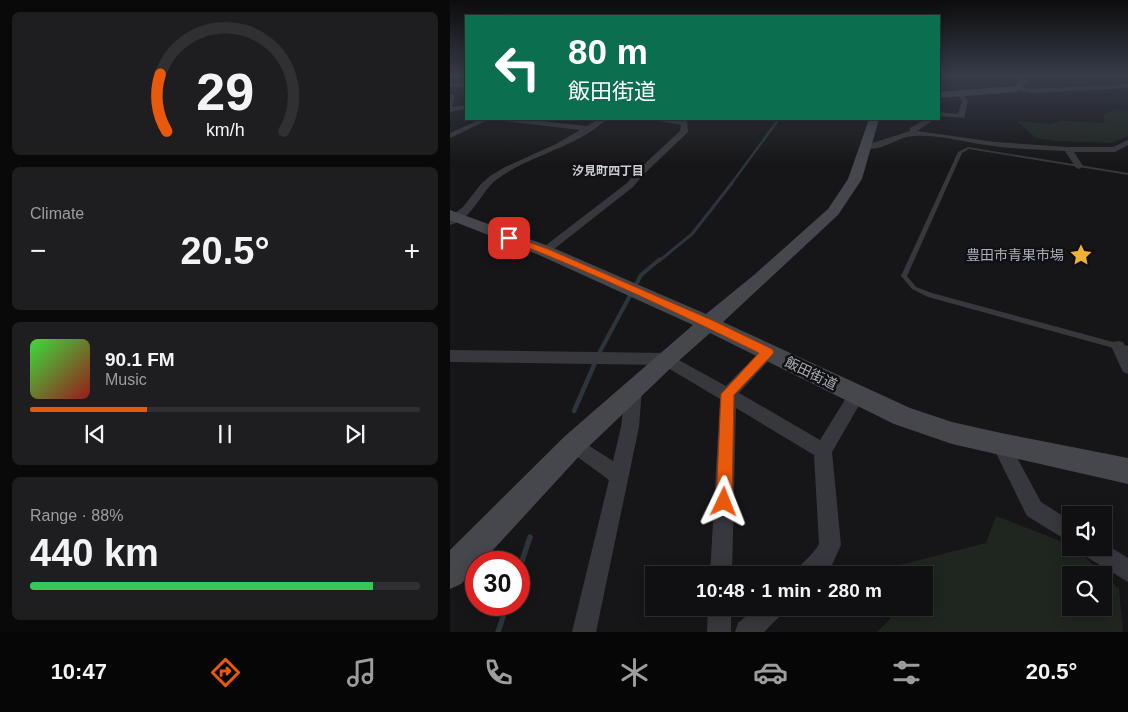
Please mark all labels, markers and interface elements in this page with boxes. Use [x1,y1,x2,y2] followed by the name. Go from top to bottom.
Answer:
[568,32,648,71] text: 80 m
[485,35,550,100] icon: left
[196,63,254,121] text: 29
[568,79,656,104] text: 飯田街道
[206,120,244,140] text: km/h
[572,164,644,178] district label: 汐見町四丁目
[30,205,84,222] text: Climate
[488,217,530,259] pin
[495,224,523,252] icon: arrive
[180,230,270,272] text: 20.5°
[30,235,46,266] text: −
[404,235,420,266] text: +
[1068,242,1094,268] place icon: 豊田市青果市場
[966,247,1064,263] place label: 豊田市青果市場
[105,349,175,370] text: 90.1 FM
[782,354,840,392] street label: 飯田街道
[105,371,147,388] text: Music
[81,420,109,448] icon: previous
[211,420,239,448] icon: pause
[341,420,369,448] icon: next
[697,475,749,527] position arrow
[1062,506,1112,616] map controls
[1062,506,1112,556] button: sound
[30,507,123,524] text: Range · 88%
[30,532,159,574] text: 440 km
[465,551,530,616] speed limit sign: 30
[1062,566,1112,616] button: search
[696,580,882,601] text: 10:48 · 1 min · 280 m
[208,655,243,690] icon: directions
[344,655,379,690] icon: music
[481,655,516,690] icon: phone
[617,655,652,690] icon: climate
[753,655,788,690] icon: car
[889,655,924,690] icon: filters
[51,659,107,684] text: 10:47
[1026,659,1077,684] text: 20.5°

